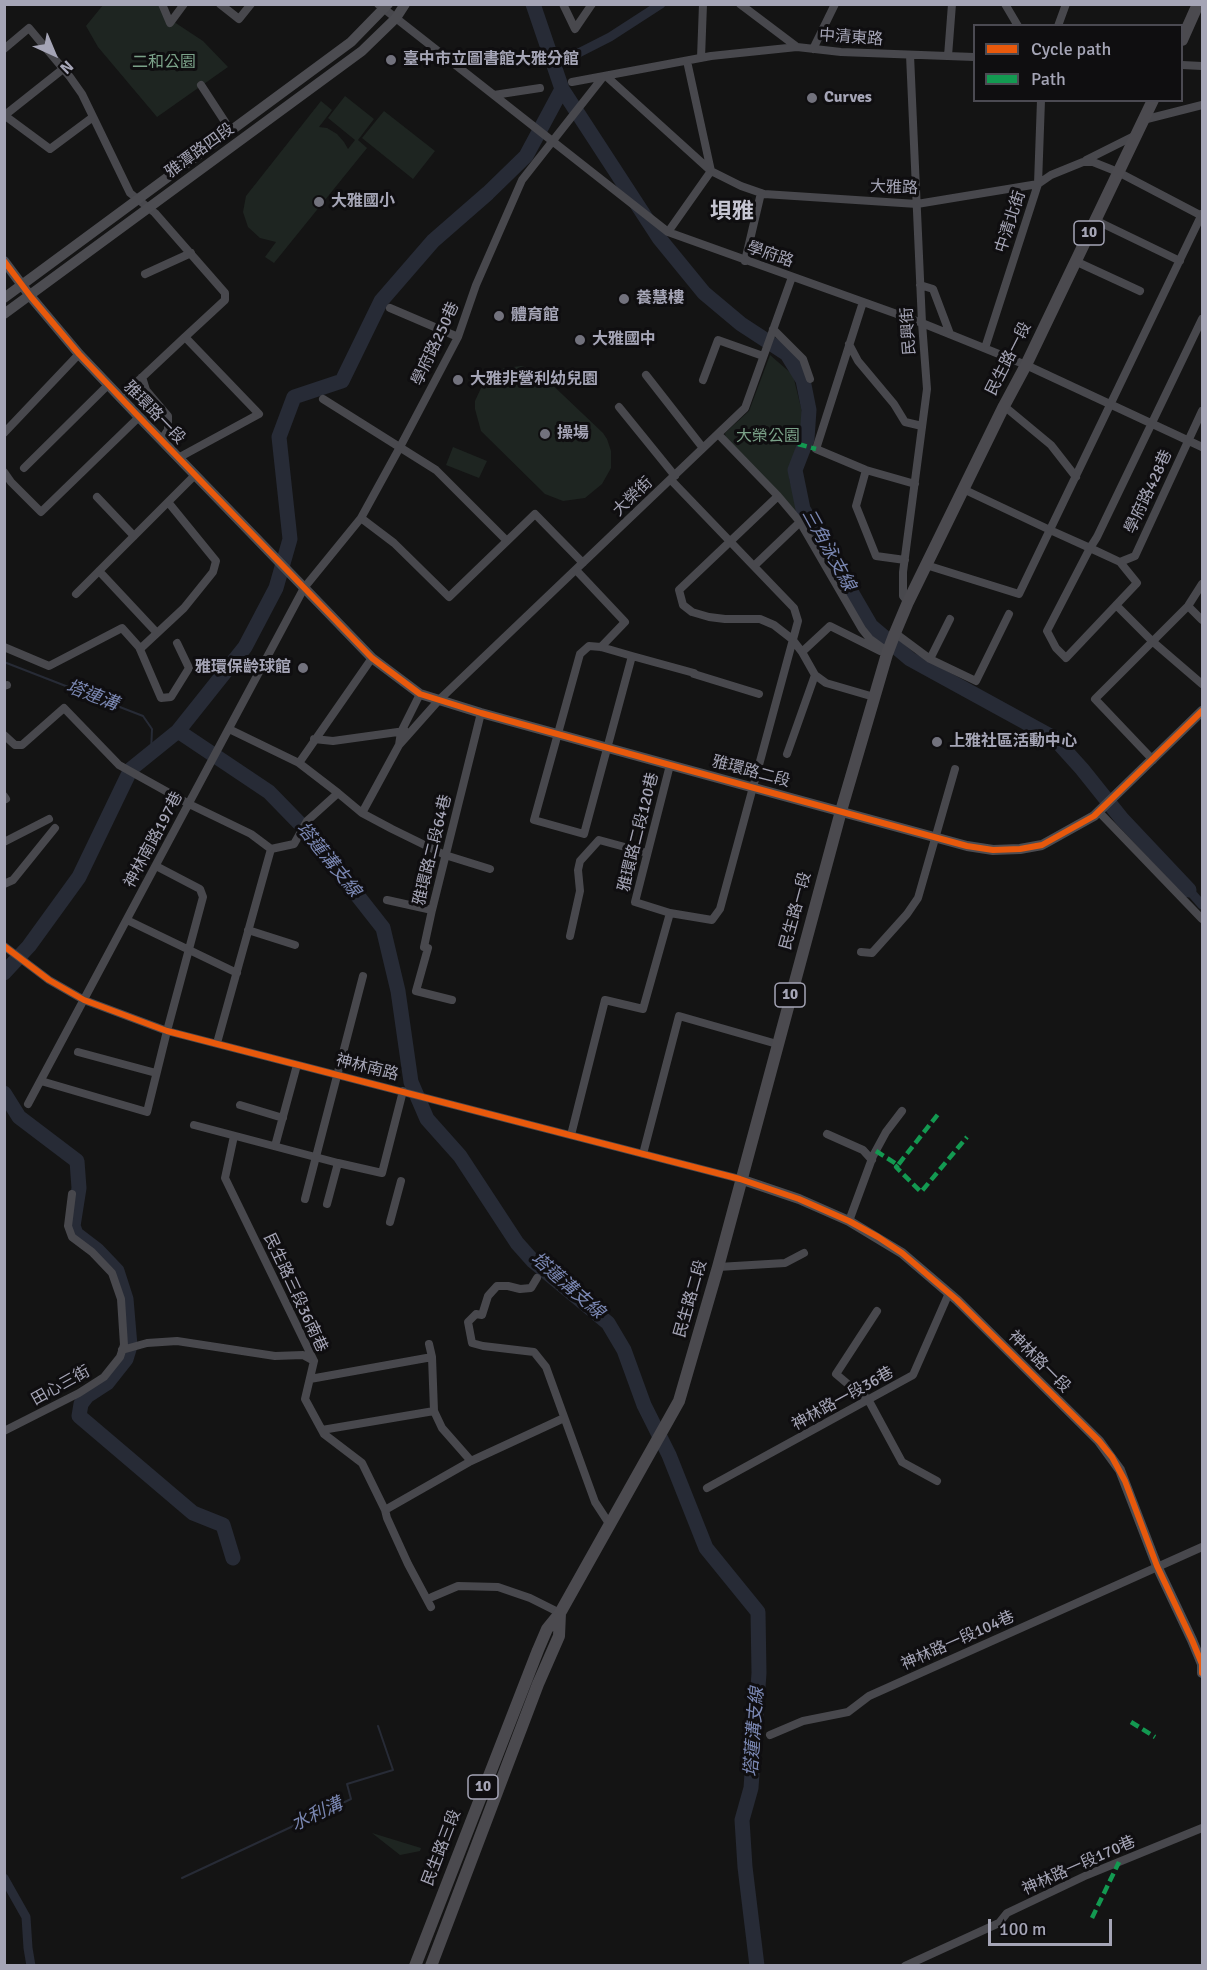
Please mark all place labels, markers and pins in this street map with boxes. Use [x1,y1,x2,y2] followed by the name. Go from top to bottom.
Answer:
[403,50,579,70] place label: 臺中市立圖書館大雅分館
[384,53,398,67] marker: 臺中市立圖書館大雅分館
[824,88,872,108] place label: Curves
[805,91,819,105] marker: Curves
[331,192,395,212] place label: 大雅國小
[312,195,326,209] marker: 大雅國小
[636,289,684,309] place label: 養慧樓
[617,292,631,306] marker: 養慧樓
[511,306,559,326] place label: 體育館
[492,309,506,323] marker: 體育館
[592,330,656,350] place label: 大雅國中
[573,333,587,347] marker: 大雅國中
[470,370,598,390] place label: 大雅非營利幼兒園
[451,373,465,387] marker: 大雅非營利幼兒園
[557,424,589,444] place label: 操場
[538,427,552,441] marker: 操場
[195,658,291,678] place label: 雅環保齡球館
[296,661,310,675] marker: 雅環保齡球館
[949,732,1077,752] place label: 上雅社區活動中心
[930,735,944,749] marker: 上雅社區活動中心

